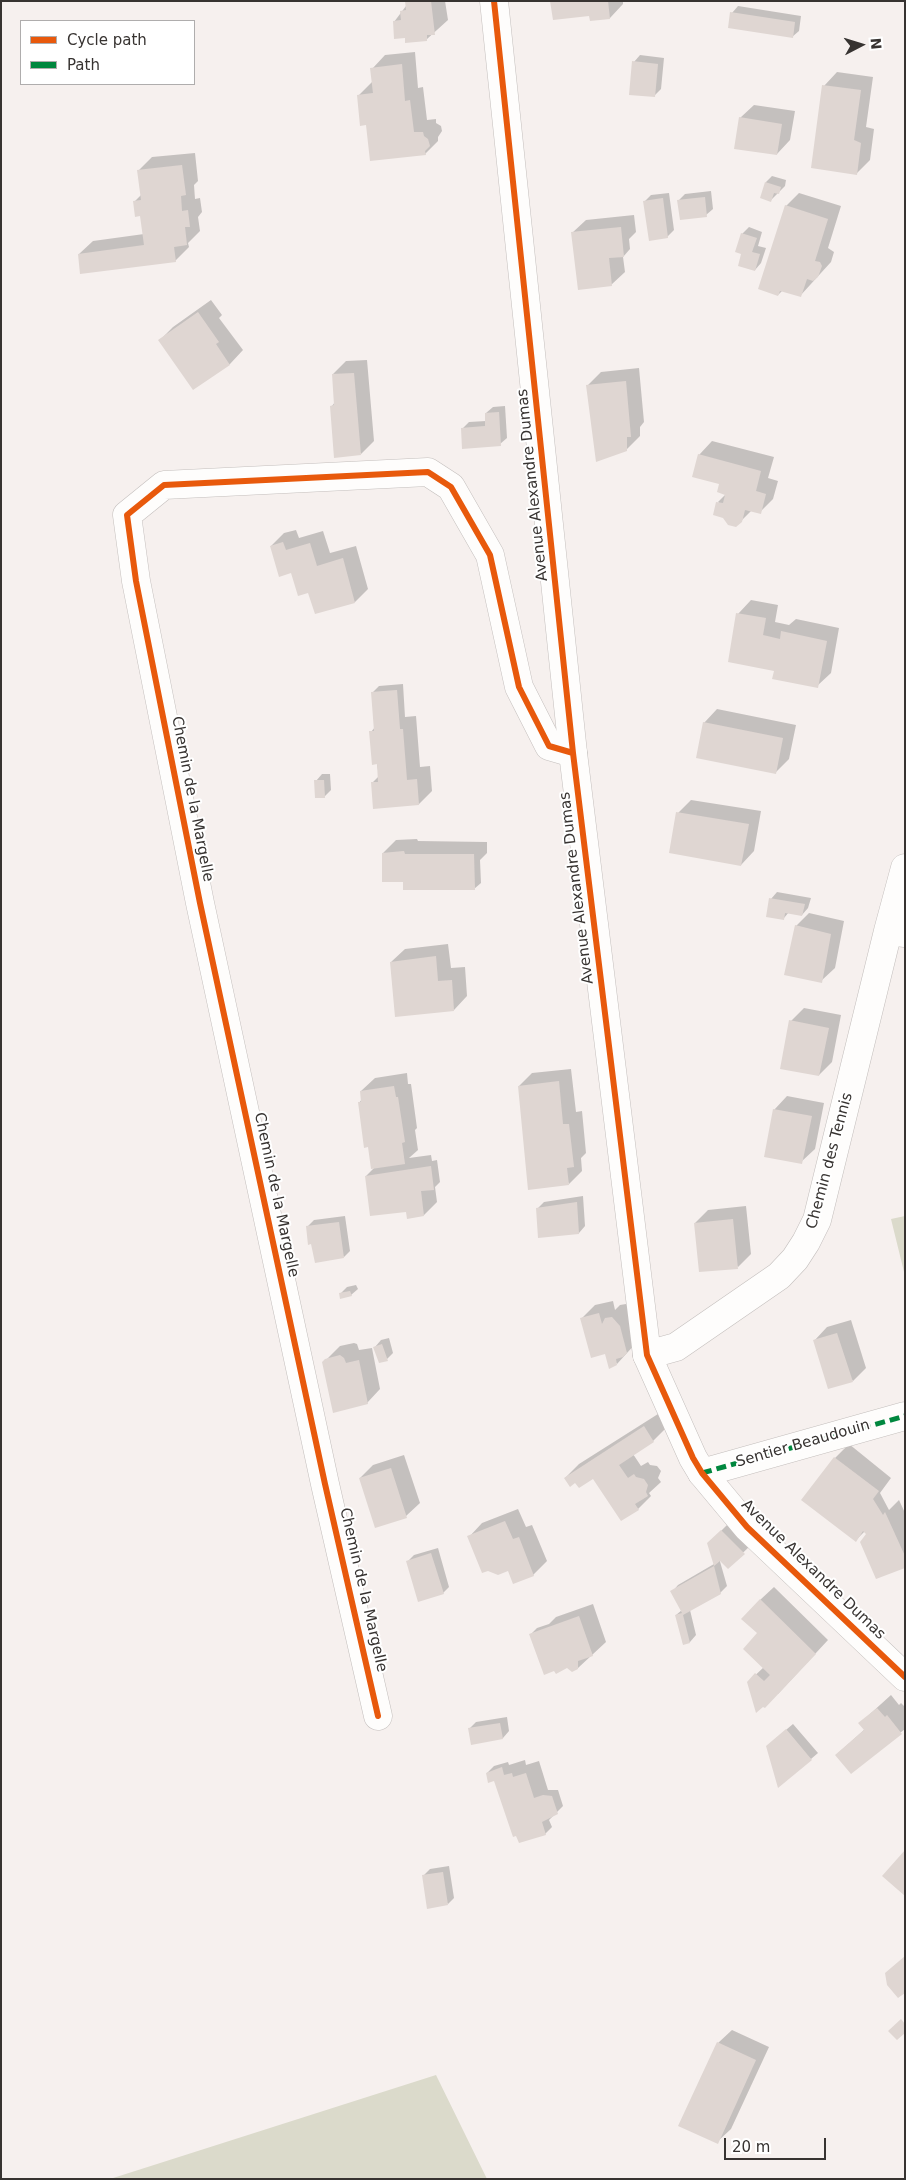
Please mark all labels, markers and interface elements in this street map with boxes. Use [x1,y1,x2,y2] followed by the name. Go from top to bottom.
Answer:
[20,20,195,85] legend
[836,20,886,70] north arrow
[67,31,147,49] text: Cycle path
[867,37,884,50] text: N
[67,56,100,74] text: Path
[514,388,552,582] street label: Avenue Alexandre Dumas
[167,715,217,883] street label: Chemin de la Margelle
[556,791,598,985] street label: Avenue Alexandre Dumas
[803,1091,857,1231] street label: Chemin des Tennis
[250,1111,302,1279] street label: Chemin de la Margelle
[734,1416,872,1472] street label: Sentier Beaudouin
[737,1496,889,1644] street label: Avenue Alexandre Dumas
[335,1506,391,1674] street label: Chemin de la Margelle
[726,2128,828,2160] scale bar
[732,2138,770,2156] text: 20 m

